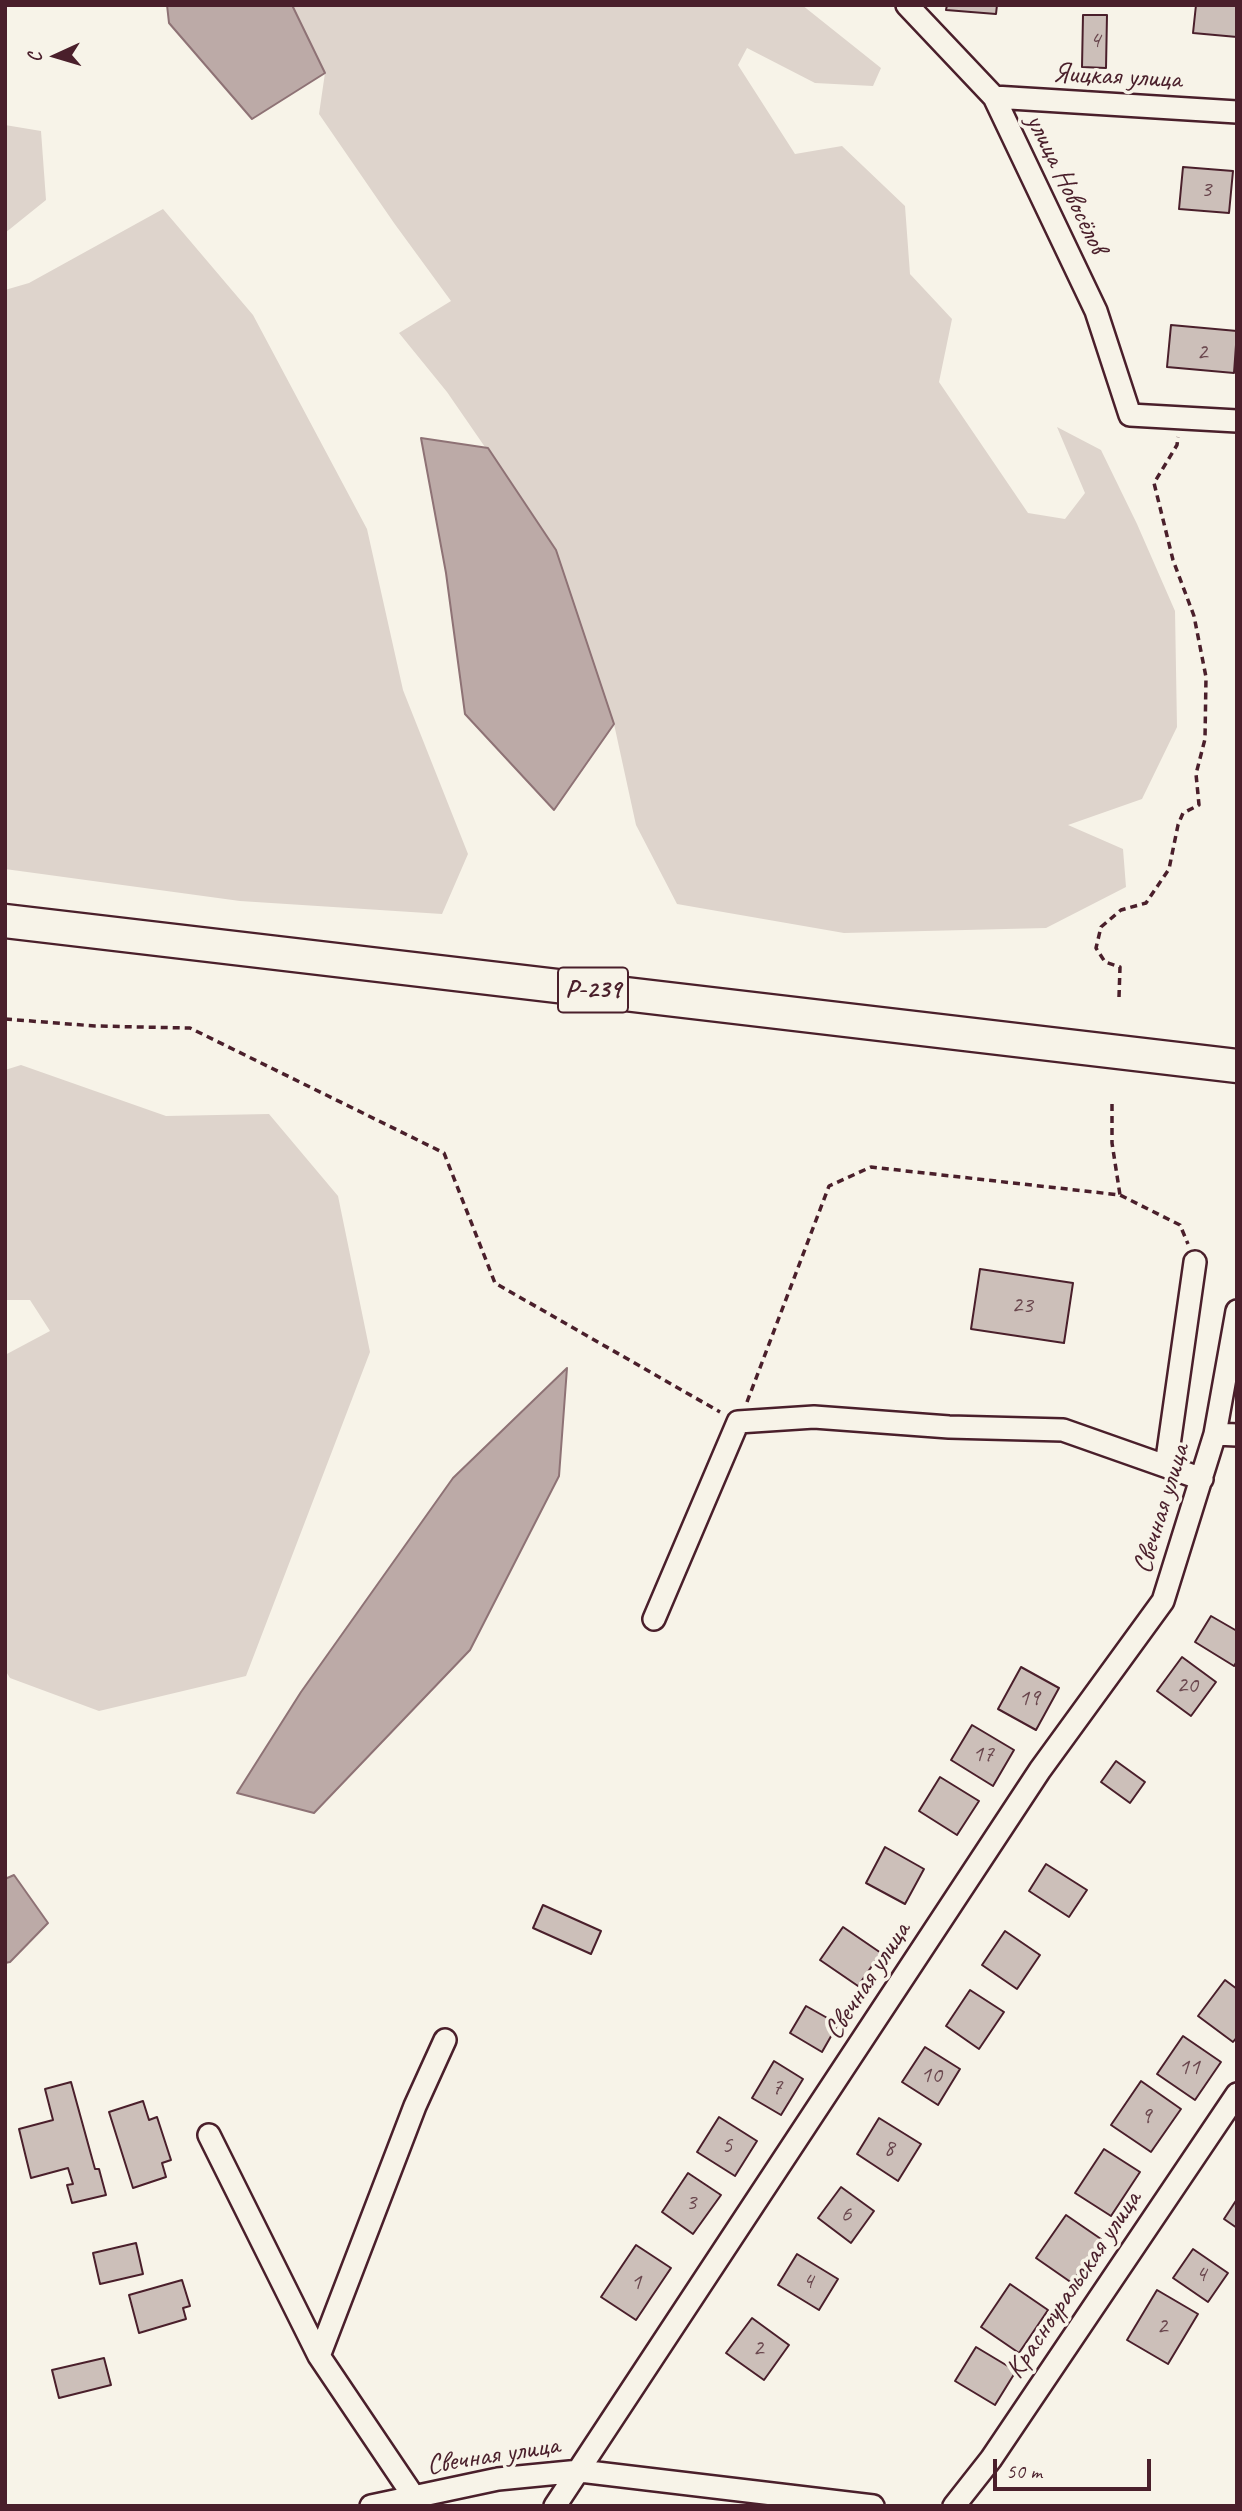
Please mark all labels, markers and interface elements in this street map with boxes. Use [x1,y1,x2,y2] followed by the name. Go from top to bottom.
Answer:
[21,21,91,91] north arrow
[1090,27,1100,55] house number: 4
[23,52,47,63] text: С
[1052,57,1182,97] street label: Яицкая улица
[1018,109,1114,259] street label: улица Новосёлов
[1201,176,1211,204] house number: 3
[1197,339,1207,367] house number: 2
[558,967,628,1012] road number: Р-239
[1011,1292,1033,1320] house number: 23
[1126,1440,1198,1578] street label: Свечная улица
[1176,1672,1198,1700] house number: 20
[1018,1685,1040,1713] house number: 19
[972,1741,994,1769] house number: 17
[818,1916,918,2046] street label: Свечная улица
[1178,2054,1200,2082] house number: 11
[920,2062,942,2090] house number: 10
[772,2074,782,2102] house number: 7
[1141,2103,1151,2131] house number: 9
[722,2132,732,2160] house number: 5
[884,2135,894,2163] house number: 8
[999,2185,1149,2385] street label: Красноуральская улица
[686,2189,696,2217] house number: 3
[841,2201,851,2229] house number: 6
[1196,2261,1206,2289] house number: 4
[803,2268,813,2296] house number: 4
[631,2269,641,2297] house number: 1
[1157,2313,1167,2341] house number: 2
[753,2335,763,2363] house number: 2
[424,2429,562,2483] street label: Свечная улица
[997,2444,1154,2488] scale bar
[1006,2458,1042,2484] text: 50 m

